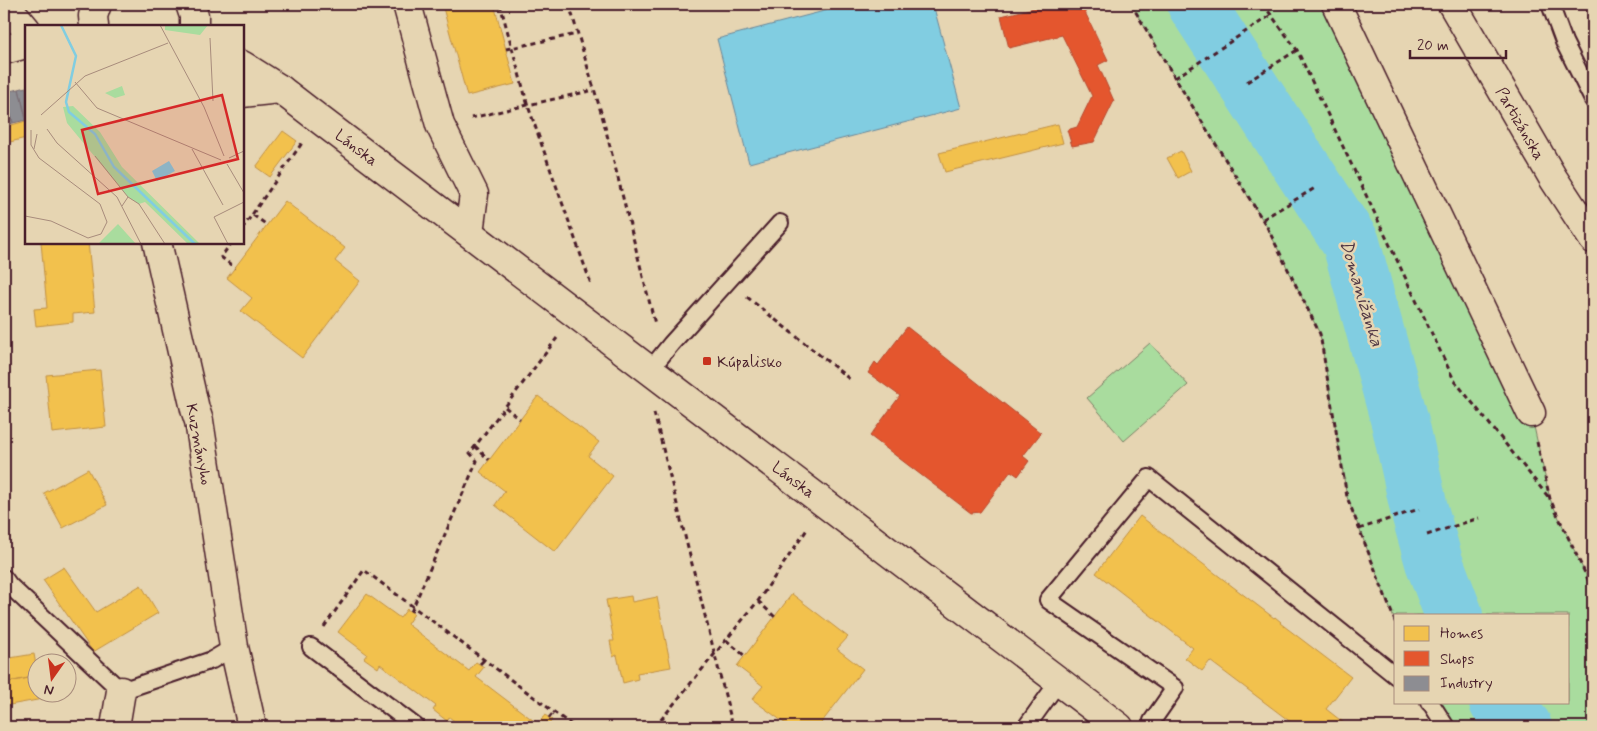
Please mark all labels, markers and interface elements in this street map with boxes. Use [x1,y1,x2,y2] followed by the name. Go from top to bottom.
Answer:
[25,25,244,244] inset map
[1410,28,1506,60] scale bar
[1417,36,1449,56] text: 20 m
[1490,83,1549,164] street label: Partizánska
[330,125,382,171] street label: Lánska
[1333,237,1389,350] water label: Domanižanka
[717,352,782,373] place label: Kúpalisko
[701,355,713,367] marker: Kúpalisko
[180,402,217,487] street label: Kuzmányho
[767,457,819,503] street label: Lánska
[1394,614,1570,704] legend
[1440,624,1483,644] text: Homes
[1440,650,1475,670] text: Shops
[28,654,78,704] north arrow
[1440,674,1493,694] text: Industry
[42,680,56,700] text: N

